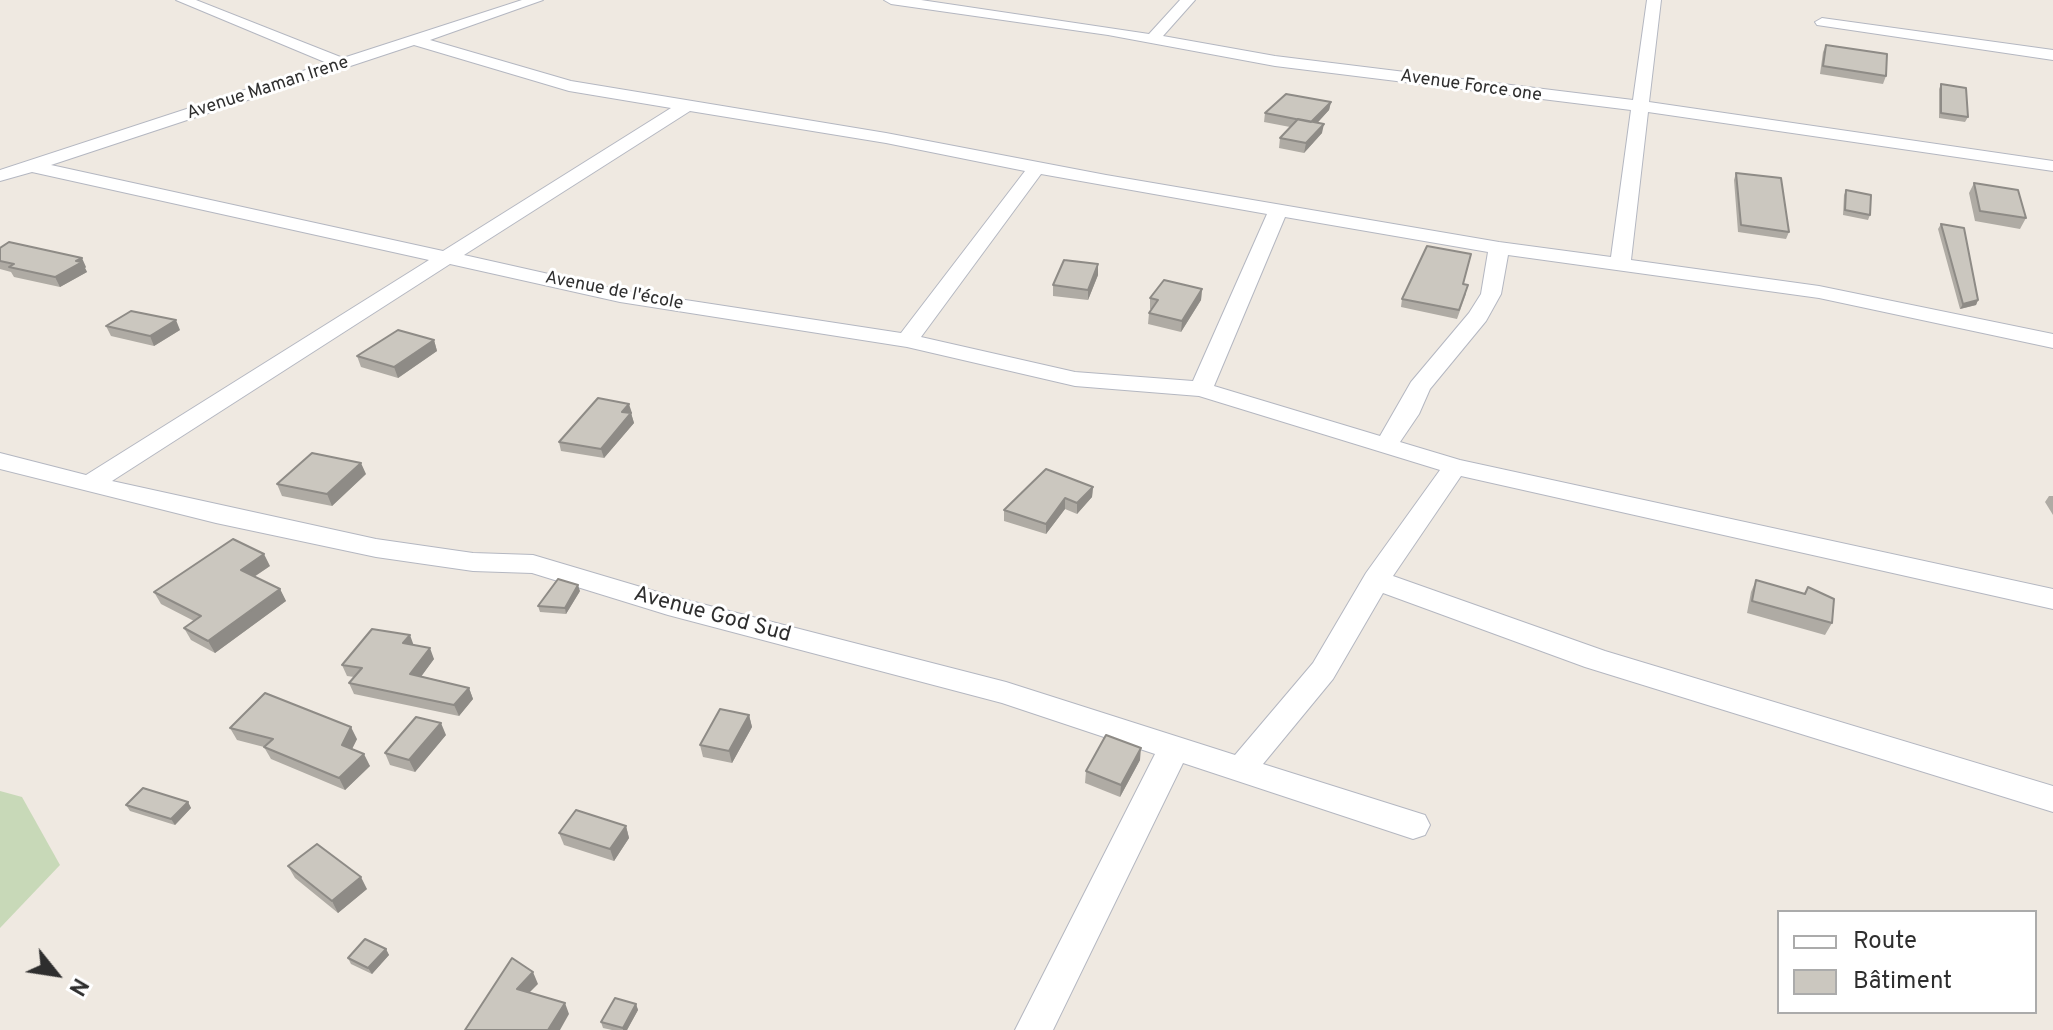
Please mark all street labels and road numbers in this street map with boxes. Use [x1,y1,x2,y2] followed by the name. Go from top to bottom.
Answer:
[184,53,352,125] street label: Avenue Maman Irene
[1399,66,1543,108] street label: Avenue Force one
[543,268,685,316] street label: Avenue de l'école
[630,582,794,650] street label: Avenue God Sud

